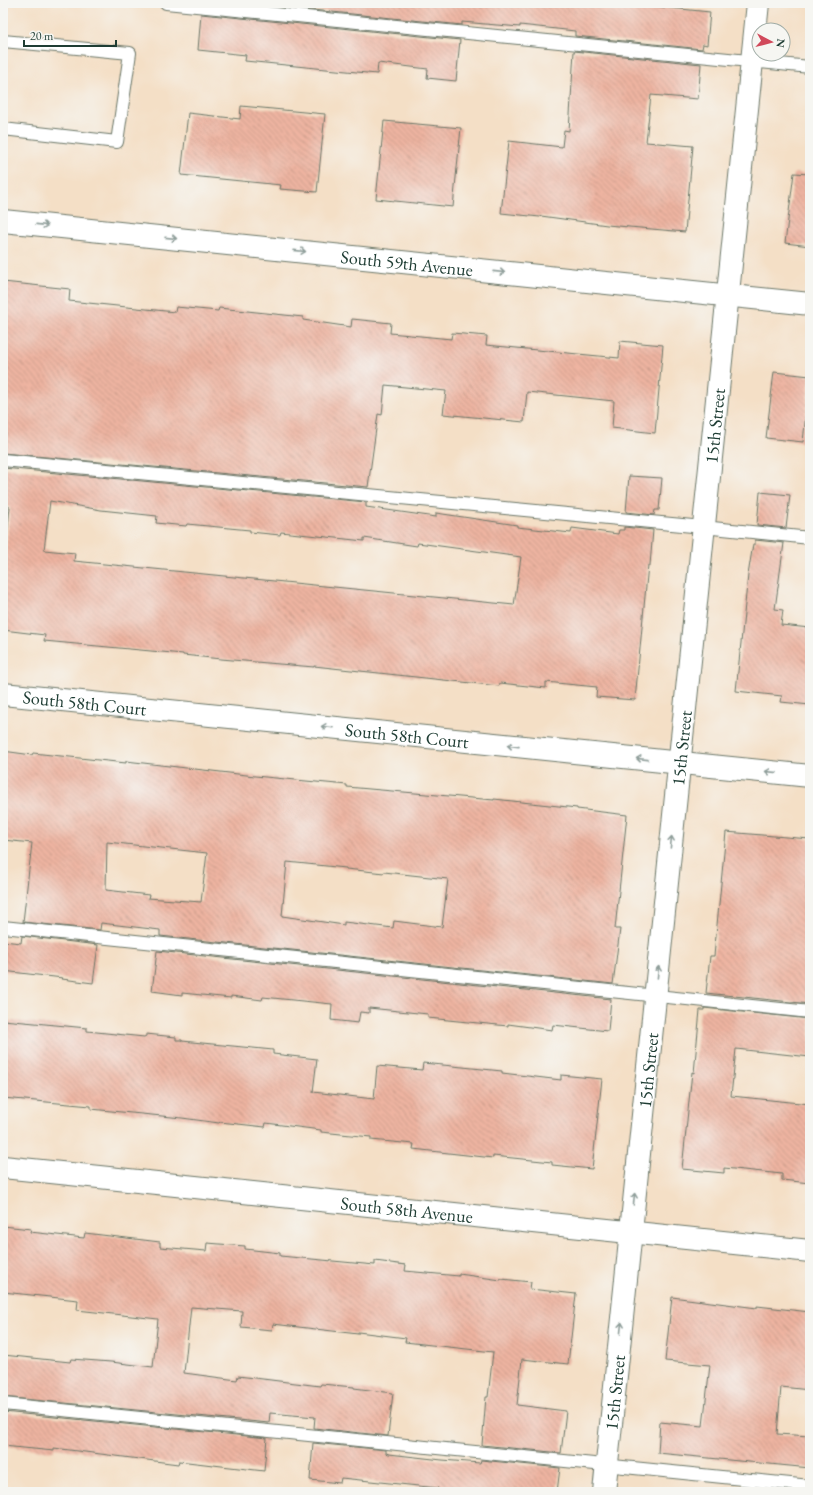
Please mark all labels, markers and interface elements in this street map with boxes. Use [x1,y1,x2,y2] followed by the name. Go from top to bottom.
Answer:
[24,22,116,48] scale bar
[751,22,791,62] north arrow
[30,28,54,44] text: 20 m
[773,38,788,49] text: N
[35,221,48,228] one-way arrow
[164,234,177,242] one-way arrow
[340,244,474,281] street label: South 59th Avenue
[293,248,306,255] one-way arrow
[492,268,505,275] one-way arrow
[699,387,730,464] street label: 15th Street
[22,685,148,720] street label: South 58th Court
[666,709,696,787] street label: 15th Street
[344,717,470,753] street label: South 58th Court
[321,723,334,730] one-way arrow
[506,742,519,749] one-way arrow
[636,755,649,762] one-way arrow
[765,768,778,775] one-way arrow
[667,836,675,849] one-way arrow
[654,966,661,979] one-way arrow
[632,1031,663,1109] street label: 15th Street
[340,1191,474,1227] street label: South 58th Avenue
[630,1193,638,1206] one-way arrow
[617,1322,625,1335] one-way arrow
[599,1354,630,1431] street label: 15th Street

